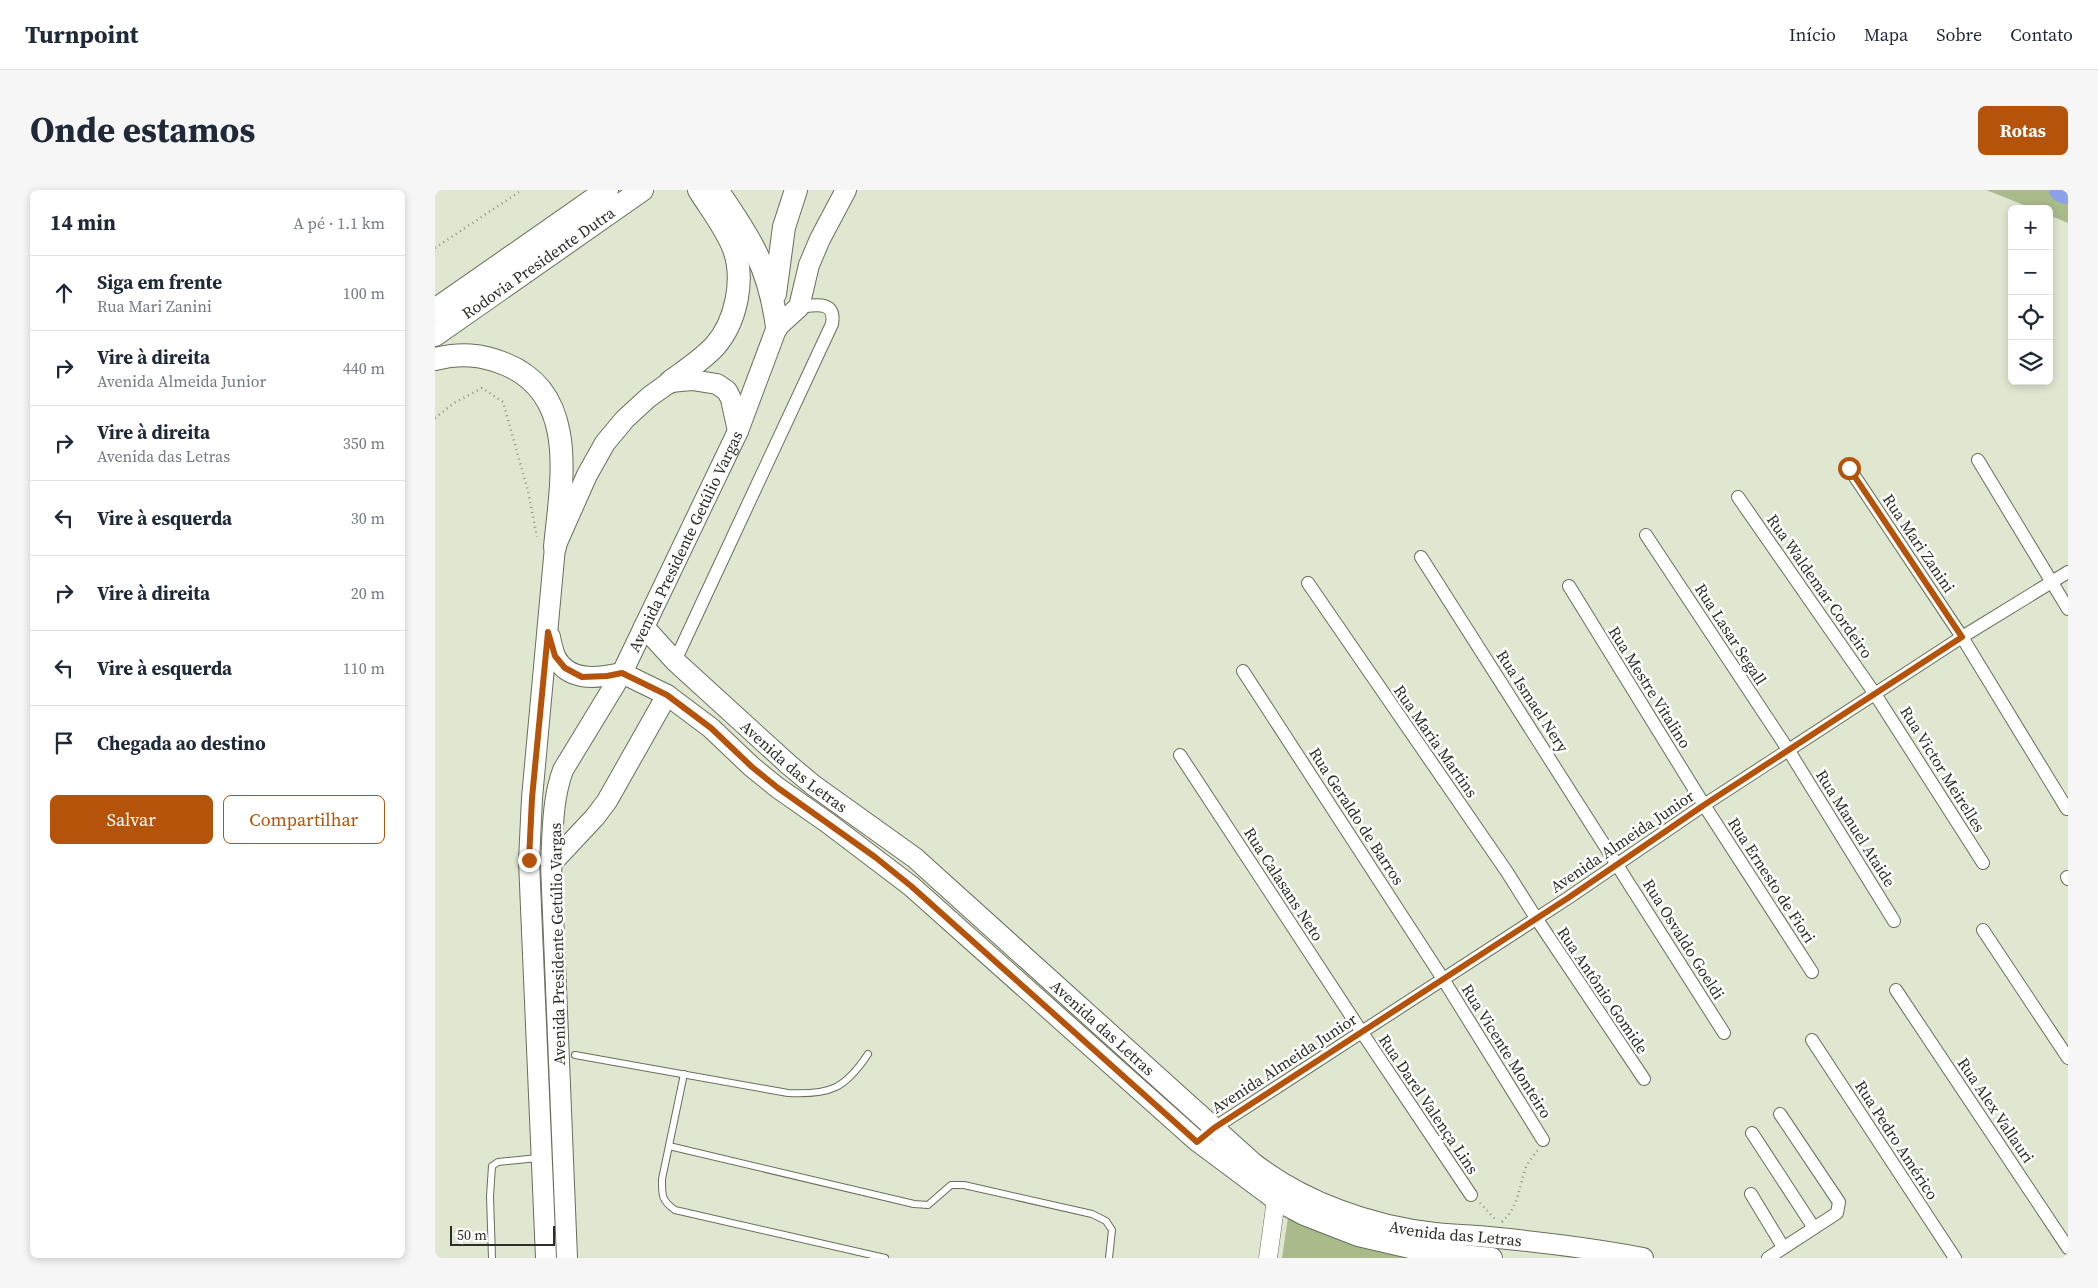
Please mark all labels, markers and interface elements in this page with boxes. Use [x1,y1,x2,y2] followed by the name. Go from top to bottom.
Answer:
[25,18,138,51] text: Turnpoint
[1789,22,1836,47] text: Início
[1864,22,1908,47] text: Mapa
[1936,22,1982,47] text: Sobre
[2010,22,2073,47] text: Contato
[30,106,255,154] text: Onde estamos
[1978,106,2068,155] button: Rotas
[457,201,620,324] street label: Rodovia Presidente Dutra
[2008,205,2053,385] map controls
[2008,205,2053,250] button: +
[50,208,116,237] text: 14 min
[293,212,385,234] text: A pé · 1.1 km
[2008,250,2053,295] button: −
[97,269,222,295] text: Siga em frente
[50,279,78,307] icon: ahead
[343,282,385,304] text: 100 m
[97,295,212,317] text: Rua Mari Zanini
[2008,295,2053,340] button: locate
[2008,340,2053,385] button: layers
[97,344,210,370] text: Vire à direita
[50,354,78,382] icon: right
[343,357,385,379] text: 440 m
[97,370,266,392] text: Avenida Almeida Junior
[97,419,210,445] text: Vire à direita
[623,427,748,656] street label: Avenida Presidente Getúlio Vargas
[50,429,78,457] icon: right
[343,432,385,454] text: 350 m
[97,445,230,467] text: Avenida das Letras
[1838,457,1861,480] route start
[1878,489,1960,597] street label: Rua Mari Zanini
[50,504,78,532] icon: left
[97,505,232,531] text: Vire à esquerda
[351,507,385,529] text: 30 m
[1762,510,1878,663] street label: Rua Waldemar Cordeiro
[50,579,78,607] icon: right
[1690,579,1772,689] street label: Rua Lasar Segall
[97,580,210,606] text: Vire à direita
[351,582,385,604] text: 20 m
[1603,622,1697,753] street label: Rua Mestre Vitalino
[1492,646,1575,757] street label: Rua Ismael Nery
[50,654,78,682] icon: left
[97,655,232,681] text: Vire à esquerda
[343,657,385,679] text: 110 m
[1389,680,1483,802] street label: Rua Maria Martins
[1895,702,1991,836] street label: Rua Victor Meirelles
[736,715,852,817] street label: Avenida das Letras
[50,729,78,757] icon: arrive
[97,730,266,756] text: Chegada ao destino
[1304,743,1410,889] street label: Rua Geraldo de Barros
[1811,765,1901,891] street label: Rua Manuel Ataide
[1546,784,1698,897] street label: Avenida Almeida Junior
[50,795,213,844] button: Salvar
[223,795,385,844] button: Compartilhar
[1723,813,1821,947] street label: Rua Ernesto de Fiori
[544,822,570,1066] street label: Avenida Presidente Getúlio Vargas
[1239,823,1329,945] street label: Rua Calasans Neto
[518,849,541,872] route end
[1638,875,1730,1004] street label: Rua Osvaldo Goeldi
[1552,922,1654,1058] street label: Rua Antônio Gomide
[1046,975,1160,1080] street label: Avenida das Letras
[1457,980,1557,1123] street label: Rua Vicente Monteiro
[1207,1008,1361,1118] street label: Avenida Almeida Junior
[1374,1030,1484,1178] street label: Rua Darel Valença Lins
[1953,1053,2040,1167] street label: Rua Alex Vallauri
[1850,1076,1944,1204] street label: Rua Pedro Américo
[1387,1215,1523,1251] street label: Avenida das Letras
[450,1223,555,1246] scale bar
[457,1225,487,1245] text: 50 m

